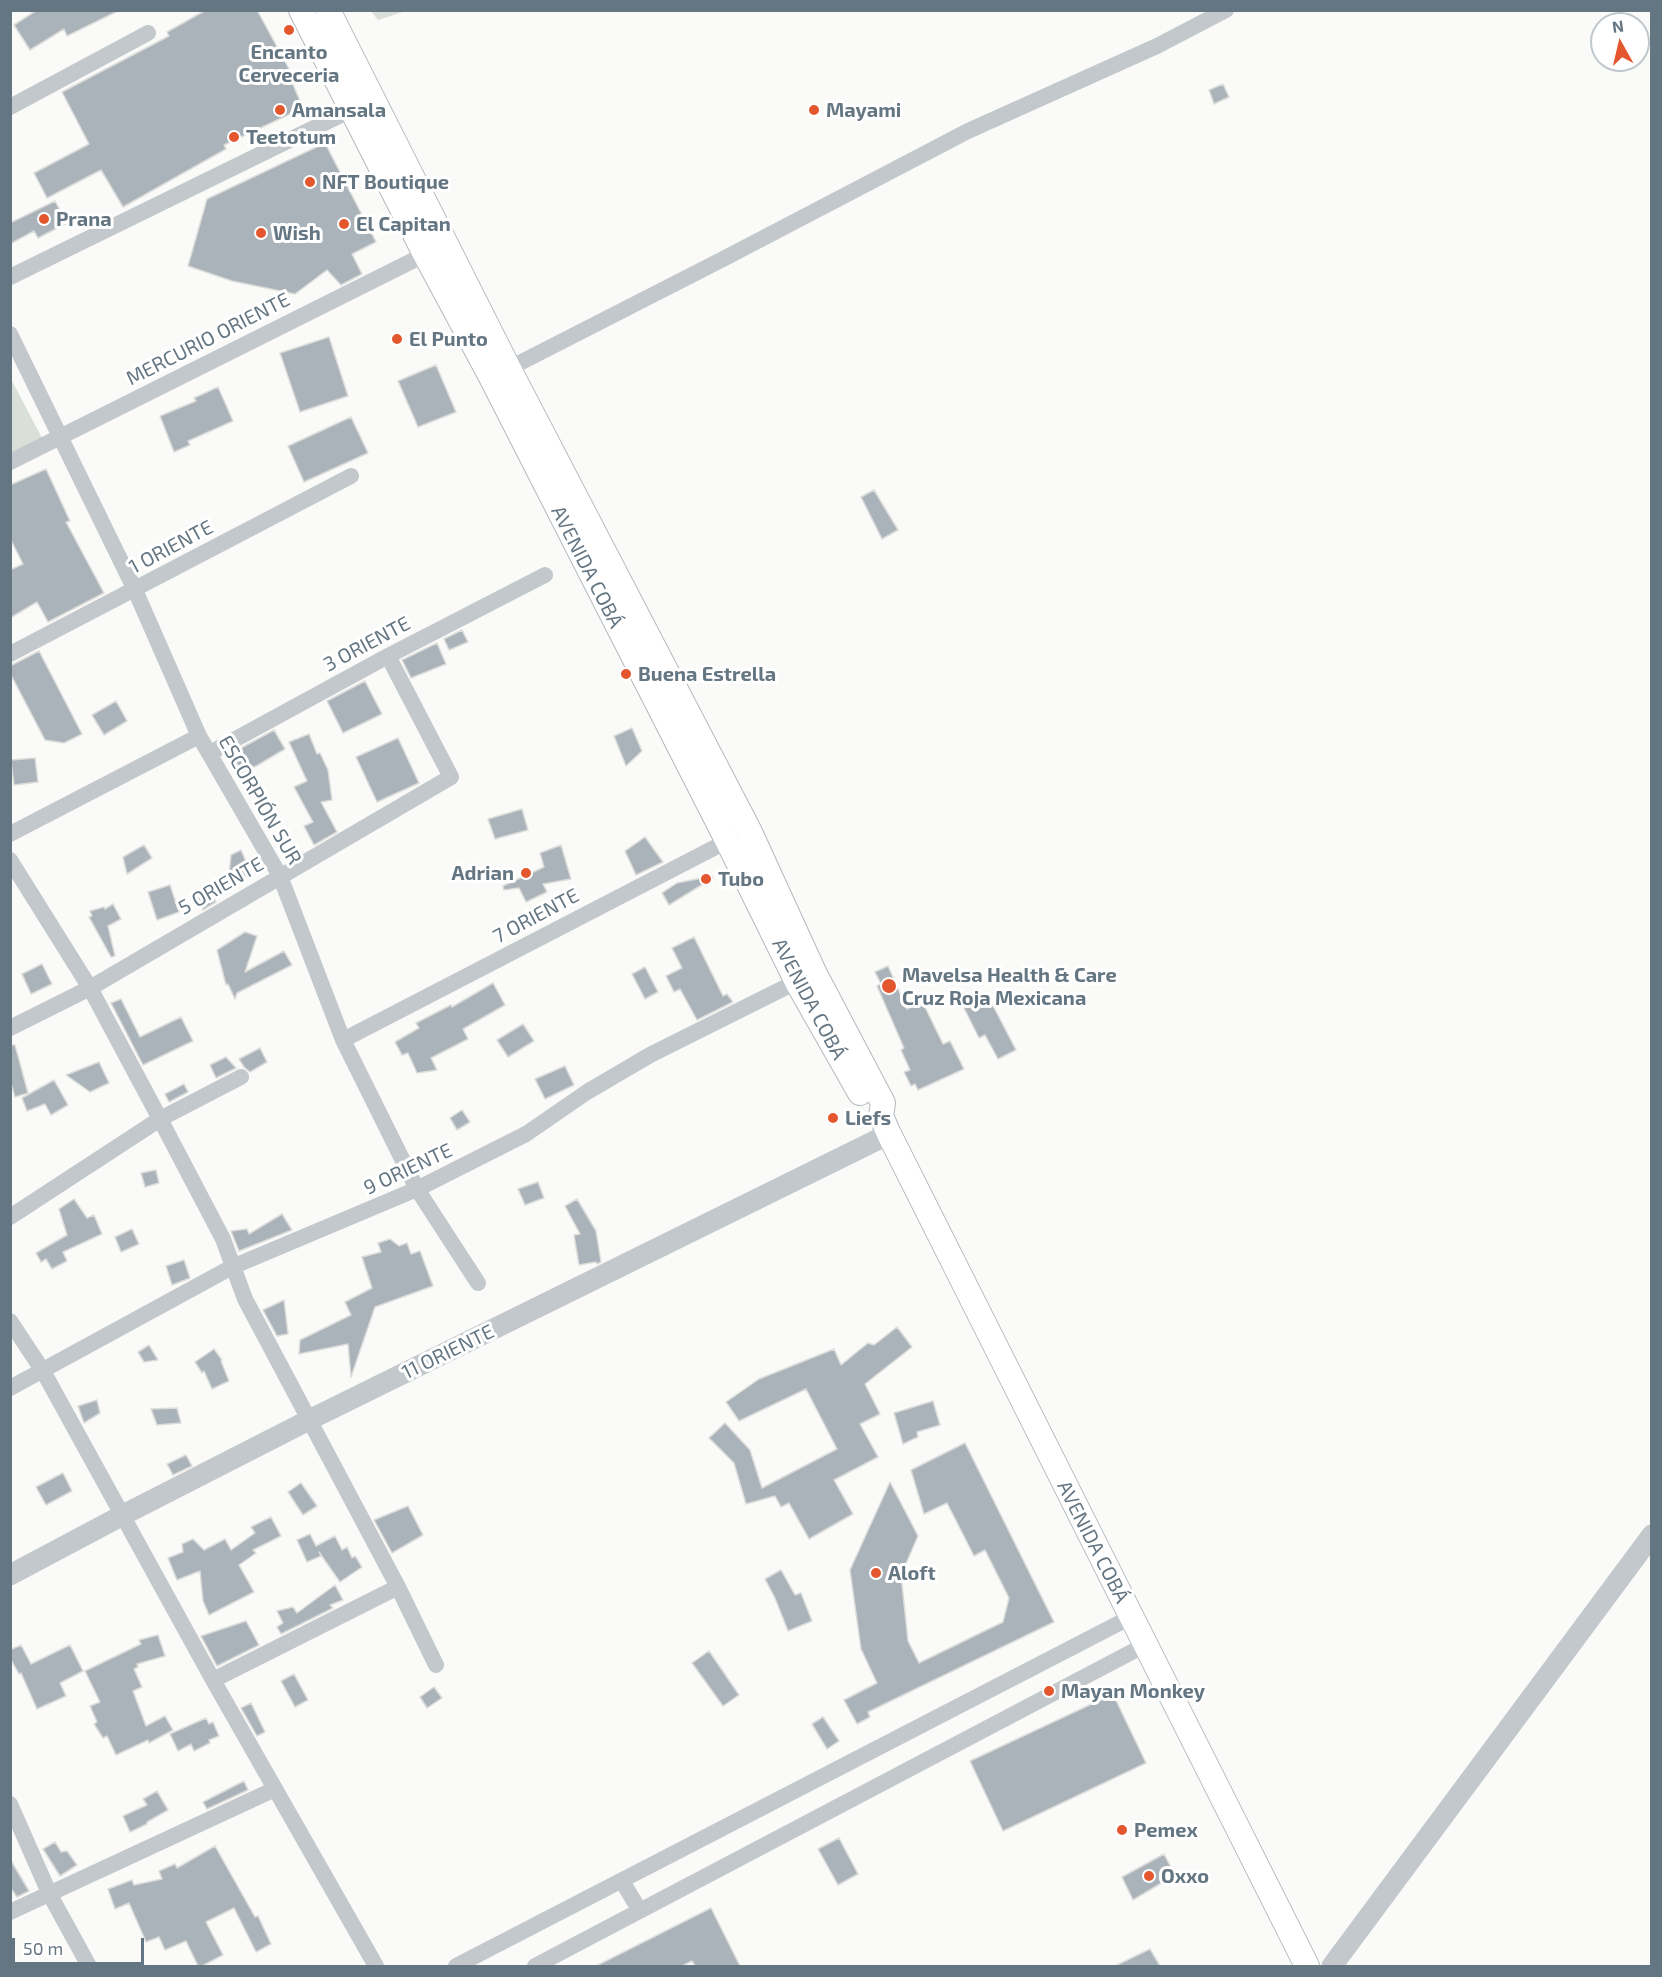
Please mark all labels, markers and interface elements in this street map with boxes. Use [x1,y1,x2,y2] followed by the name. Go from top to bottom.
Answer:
[1590,12,1650,72] north arrow
[1611,15,1625,36] text: N
[282,23,296,37] marker: Encanto Cerveceria
[239,40,339,87] place label: Encanto Cerveceria
[292,98,386,122] place label: Amansala
[826,98,901,122] place label: Mayami
[273,103,287,117] marker: Amansala
[807,103,821,117] marker: Mayami
[246,125,336,149] place label: Teetotum
[227,130,241,144] marker: Teetotum
[322,170,449,194] place label: NFT Boutique
[303,175,317,189] marker: NFT Boutique
[56,207,112,231] place label: Prana
[37,212,51,226] marker: Prana
[356,212,451,236] place label: El Capitan
[337,217,351,231] marker: El Capitan
[273,221,321,245] place label: Wish
[254,226,268,240] marker: Wish
[122,287,294,391] street label: MERCURIO ORIENTE
[409,327,488,351] place label: El Punto
[390,332,404,346] marker: El Punto
[546,502,628,632] street label: AVENIDA COBÁ
[125,515,217,579] street label: 1 ORIENTE
[320,611,414,677] street label: 3 ORIENTE
[638,662,776,686] place label: Buena Estrella
[619,667,633,681] marker: Buena Estrella
[213,731,307,869] street label: ESCORPIÓN SUR
[174,852,268,920] street label: 5 ORIENTE
[452,861,514,885] place label: Adrian
[519,866,533,880] marker: Adrian
[718,867,764,891] place label: Tubo
[699,872,713,886] marker: Tubo
[489,883,583,949] street label: 7 ORIENTE
[767,934,851,1064] street label: AVENIDA COBÁ
[902,963,1117,1010] place label: Mavelsa Health & Care Cruz Roja Mexicana
[880,977,898,995] marker: Mavelsa Health & Care Cruz Roja Mexicana
[845,1106,891,1130] place label: Liefs
[826,1111,840,1125] marker: Liefs
[360,1138,456,1200] street label: 9 ORIENTE
[398,1319,498,1385] street label: 11 ORIENTE
[1052,1477,1134,1607] street label: AVENIDA COBÁ
[888,1561,936,1585] place label: Aloft
[869,1566,883,1580] marker: Aloft
[1061,1679,1205,1703] place label: Mayan Monkey
[1042,1684,1056,1698] marker: Mayan Monkey
[1134,1818,1198,1842] place label: Pemex
[1115,1823,1129,1837] marker: Pemex
[1161,1864,1209,1888] place label: Oxxo
[1142,1869,1156,1883] marker: Oxxo
[15,1926,147,1964] scale bar
[23,1937,63,1959] text: 50 m

